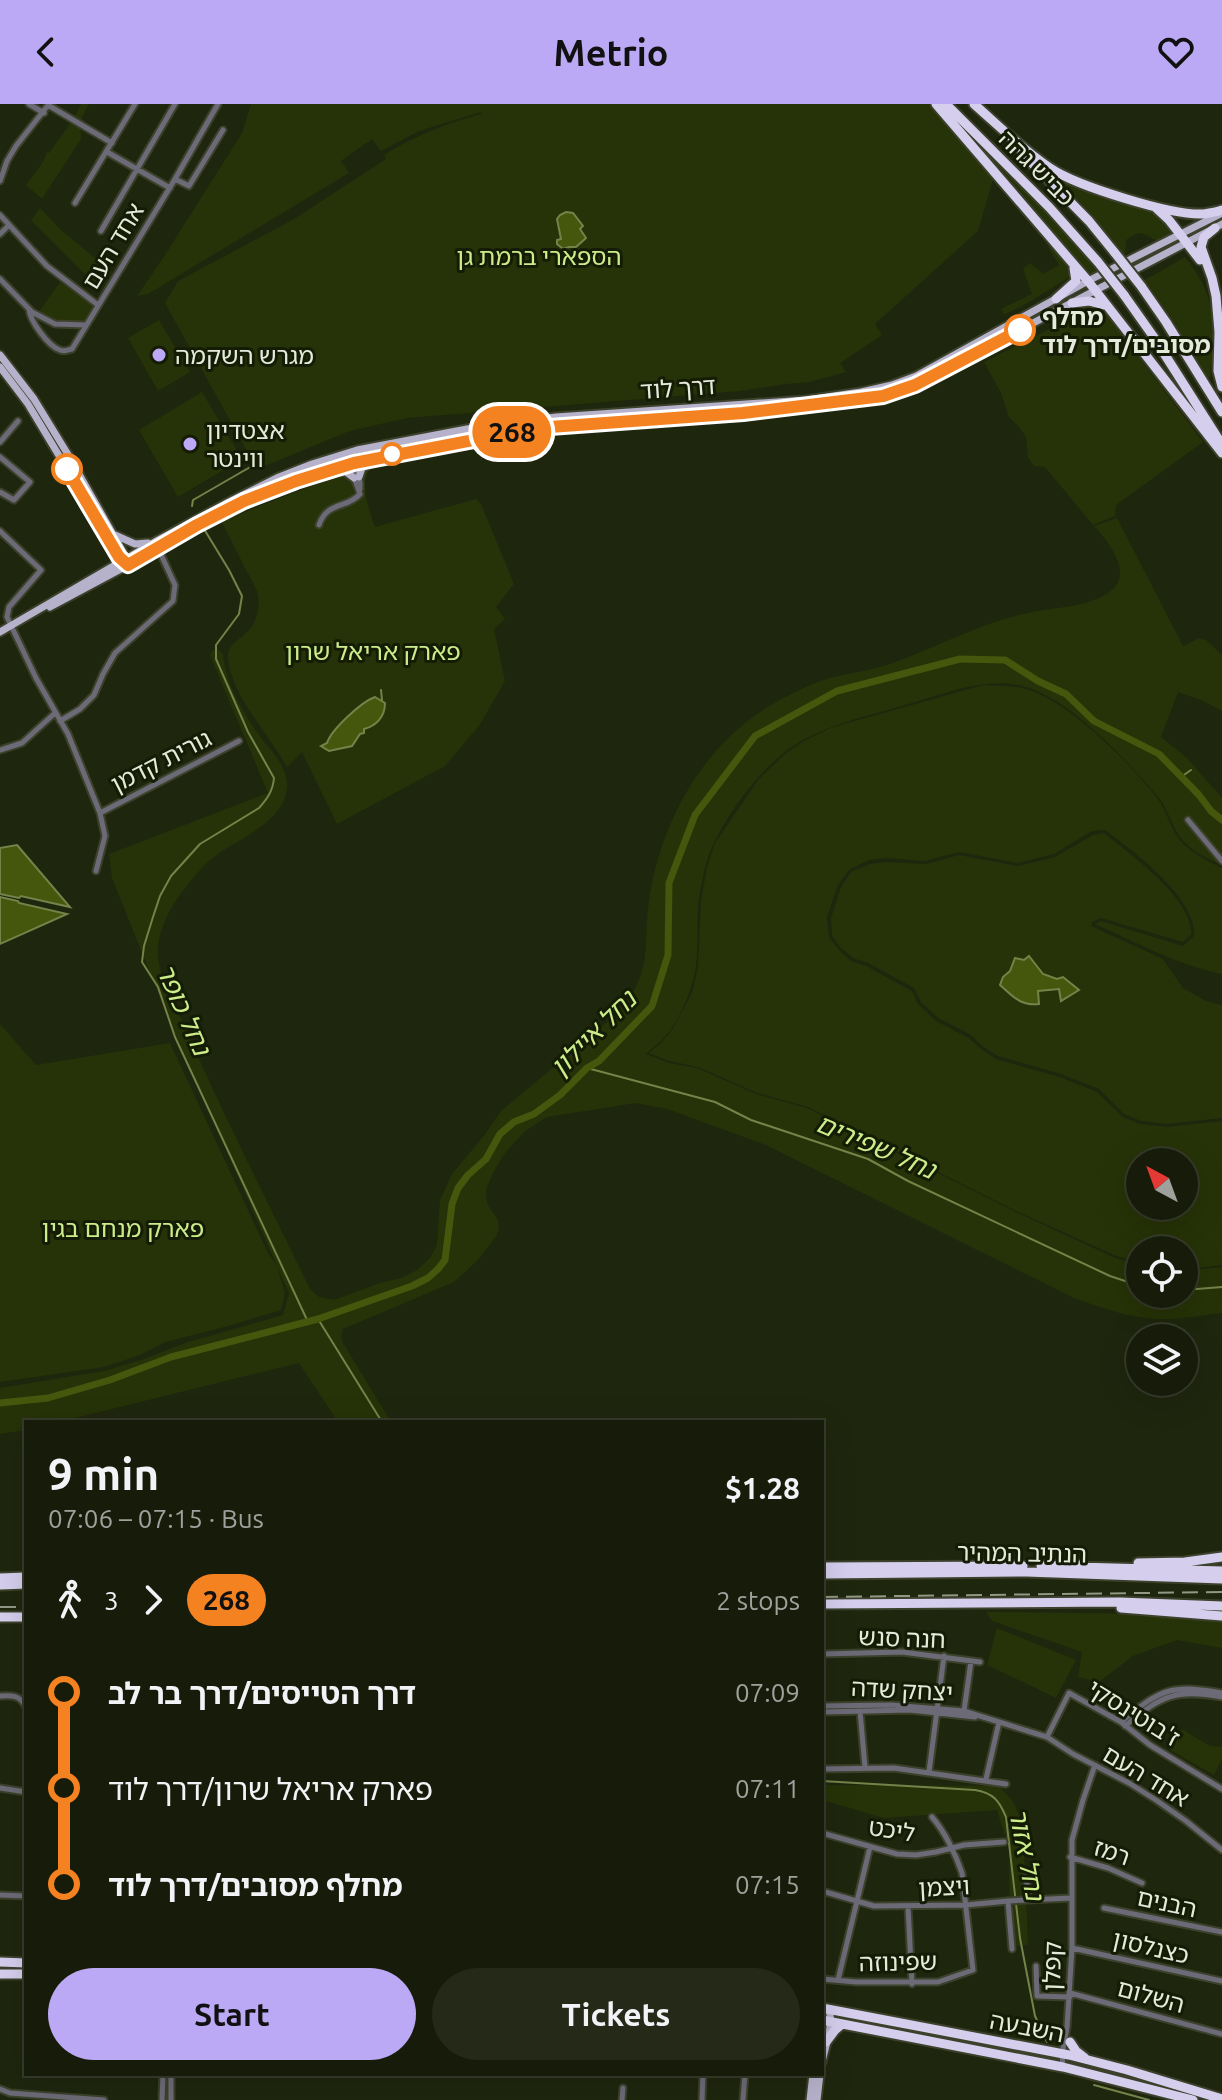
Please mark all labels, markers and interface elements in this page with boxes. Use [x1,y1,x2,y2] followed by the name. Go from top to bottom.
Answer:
[24,30,68,74] icon: back
[1154,30,1198,74] icon: heart
[554,32,668,73] text: Metrio
[994,125,1080,211] street label: כביש גהה
[77,198,149,294] street label: אחד העם
[456,243,622,270] park label: הספארי ברמת גן
[1042,303,1211,358] place label: מחלף מסובים/דרך לוד
[1005,315,1035,345] marker: מחלף מסובים/דרך לוד
[175,342,314,369] place label: מגרש השקמה
[150,346,168,364] marker: מגרש השקמה
[639,372,717,404] street label: דרך לוד
[466,406,558,458] line badge: 268
[488,416,536,447] text: 268
[206,417,285,472] place label: אצטדיון ווינטר
[181,435,199,453] marker: אצטדיון ווינטר
[381,443,403,465] unlabelled marker
[52,454,82,484] unlabelled marker
[285,638,461,665] park label: פארק אריאל שרון
[107,724,215,798] street label: גורית קדמן
[151,959,218,1061] water label: נחל כופר
[545,983,643,1081] water label: נחל איילון
[812,1108,942,1185] water label: נחל שפירים
[1126,1148,1198,1220] north arrow
[1126,1148,1198,1396] map controls
[42,1215,204,1242] park label: פארק מנחם בגין
[1126,1236,1198,1308] button: locate
[1126,1324,1198,1396] button: layers
[48,1449,159,1498] text: 9 min
[725,1471,800,1505] text: $1.28
[48,1504,264,1533] text: 07:06 – 07:15 · Bus
[957,1538,1087,1568] street label: הנתיב המהיר
[48,1578,92,1622] icon: walk
[131,1578,175,1622] icon: forward
[203,1584,250,1615] text: 268
[104,1586,119,1615] text: 3
[716,1586,800,1615] text: 2 stops
[858,1623,946,1653] street label: חנה סנש
[850,1674,954,1706] street label: יצחק שדה
[1083,1674,1185,1752] street label: ז'בוטינסקי
[108,1676,416,1710] text: דרך הטייסים/דרך בר לב
[735,1678,800,1707] text: 07:09
[1098,1740,1194,1812] street label: אחד העם
[108,1772,433,1806] text: פארק אריאל שרון/דרך לוד
[735,1774,800,1803] text: 07:11
[1004,1806,1050,1904] water label: נחל אזור
[867,1813,917,1847] street label: ליכט
[1091,1833,1133,1871] street label: רמז
[108,1868,403,1902] text: מחלף מסובים/דרך לוד
[735,1870,800,1899] text: 07:15
[918,1872,970,1902] street label: ויצמן
[1135,1884,1199,1922] street label: הבנים
[1110,1925,1192,1969] street label: כצנלסון
[1038,1941,1066,1991] street label: קפלן
[859,1948,937,1976] street label: שפינוזה
[48,1968,416,2060] button: Start
[432,1968,800,2060] button: Tickets
[1114,1974,1188,2018] street label: השלום
[988,2007,1066,2047] street label: השבעה

